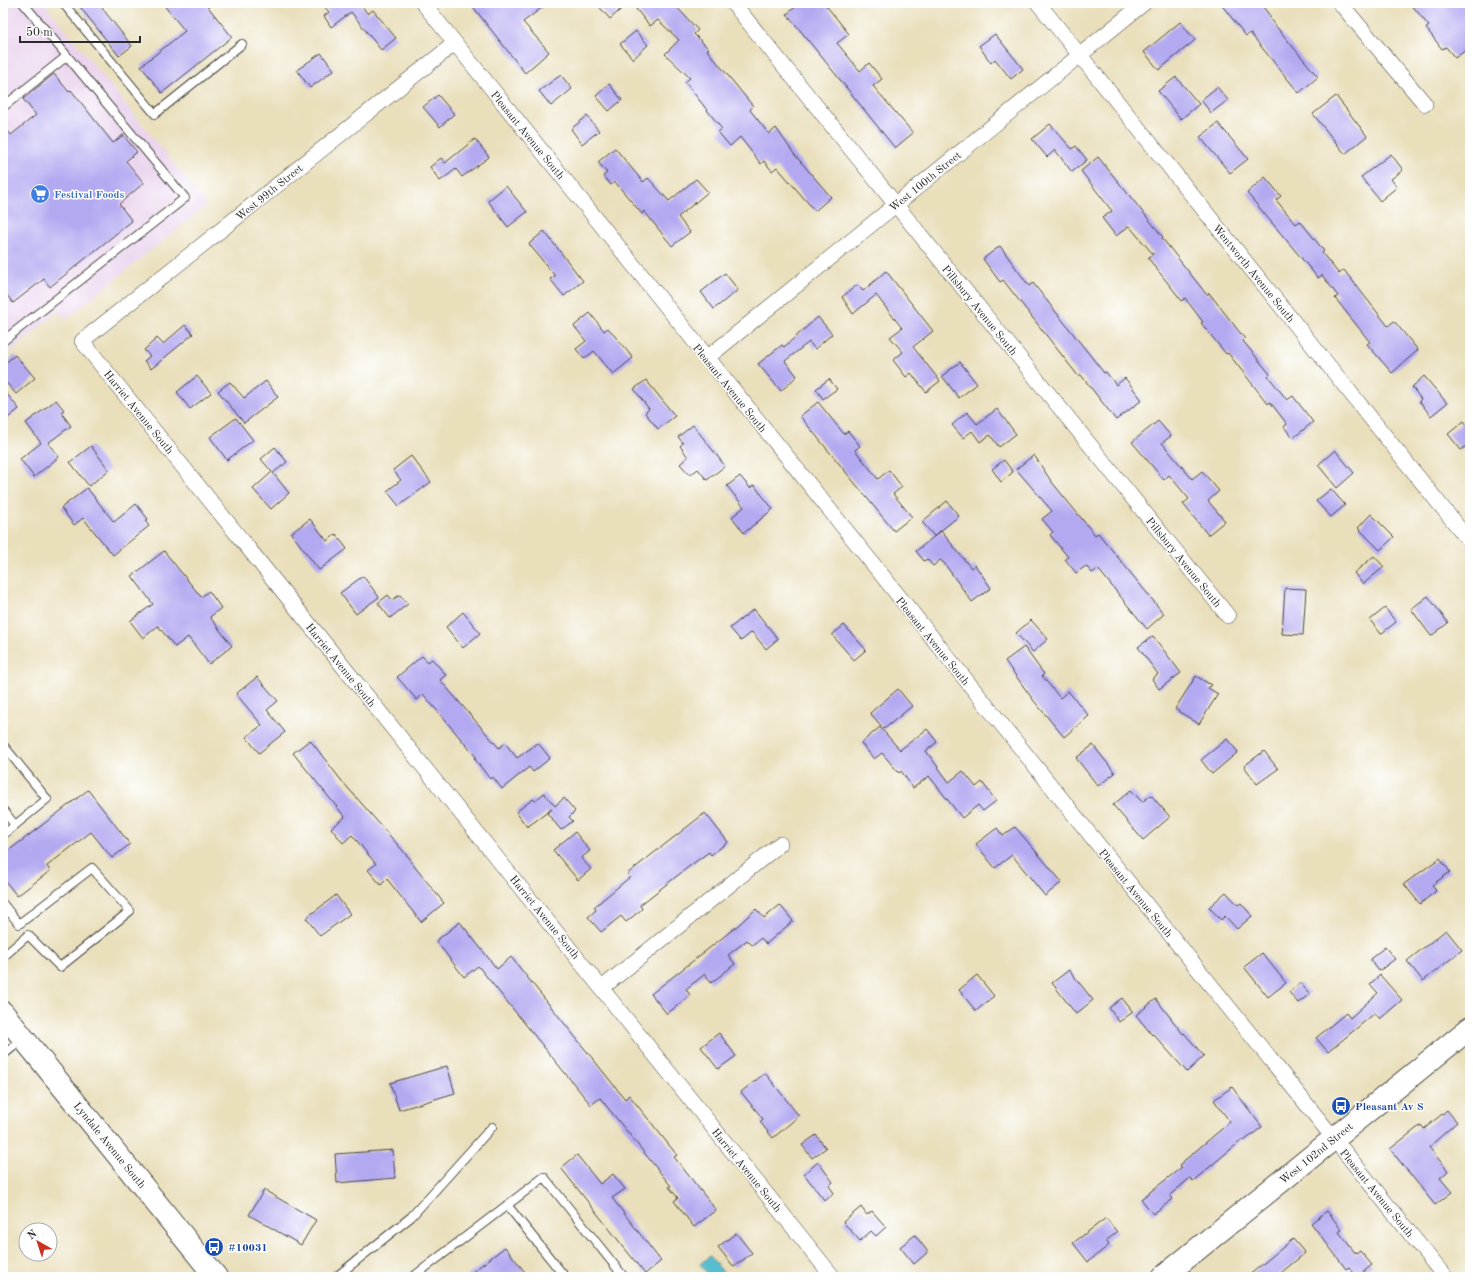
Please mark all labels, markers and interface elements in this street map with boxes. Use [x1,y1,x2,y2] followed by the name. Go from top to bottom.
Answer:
[20,18,140,44] scale bar
[26,26,53,39] text: 50 m
[488,90,566,182] street label: Pleasant Avenue South
[888,150,964,214] street label: West 100th Street
[235,163,305,223] street label: West 99th Street
[29,183,51,205] supermarket icon: Festival Foods
[54,190,124,201] place label: Festival Foods
[1210,223,1296,325] street label: Wentworth Avenue South
[939,264,1018,358] street label: Pillsbury Avenue South
[690,343,768,435] street label: Pleasant Avenue South
[101,369,175,457] street label: Harriet Avenue South
[1143,516,1222,610] street label: Pillsbury Avenue South
[893,596,971,688] street label: Pleasant Avenue South
[303,622,377,710] street label: Harriet Avenue South
[1096,848,1174,940] street label: Pleasant Avenue South
[507,874,581,962] street label: Harriet Avenue South
[1330,1095,1352,1117] bus stop icon: Pleasant Av S
[71,1101,147,1191] street label: Lyndale Avenue South
[1355,1102,1424,1113] place label: Pleasant Av S
[1278,1121,1356,1187] street label: West 102nd Street
[709,1127,783,1215] street label: Harriet Avenue South
[1337,1148,1415,1240] street label: Pleasant Avenue South
[18,1222,58,1262] north arrow
[26,1228,40,1242] text: N
[203,1236,225,1258] bus stop icon: #10031
[228,1243,268,1254] place label: #10031

